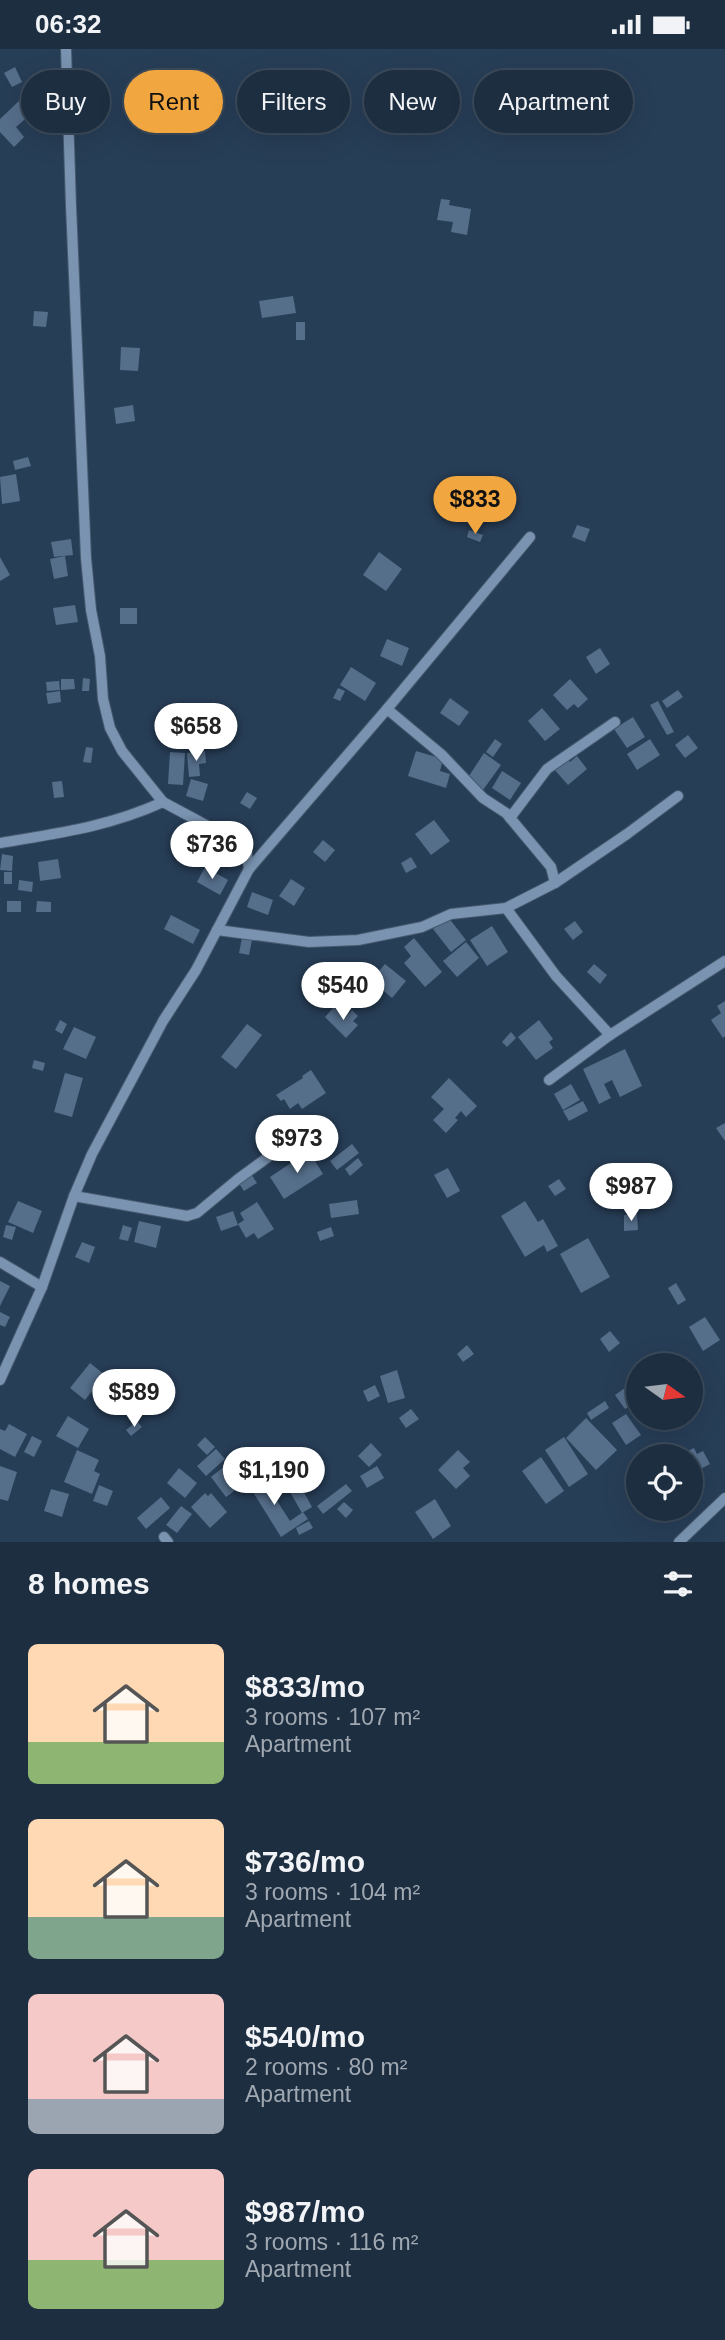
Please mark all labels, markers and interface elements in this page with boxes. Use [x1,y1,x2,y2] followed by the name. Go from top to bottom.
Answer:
[35,9,102,39] text: 06:32
[21,70,110,133] chip: Buy
[124,70,223,133] chip: Rent
[237,70,350,133] chip: Filters
[364,70,460,133] chip: New
[474,70,633,133] chip: Apartment
[434,477,516,536] pin: $833
[449,486,501,512] text: $833
[155,703,237,763] pin: $658
[170,713,222,739] text: $658
[171,821,253,881] pin: $736
[186,831,238,857] text: $736
[302,963,384,1022] pin: $540
[317,972,369,998] text: $540
[256,1115,338,1175] pin: $973
[271,1125,323,1151] text: $973
[590,1163,672,1223] pin: $987
[605,1173,657,1199] text: $987
[626,1353,704,1430] north arrow
[626,1353,703,1521] map controls
[93,1369,175,1429] pin: $589
[108,1379,160,1405] text: $589
[626,1444,703,1521] button: locate
[217,1447,331,1507] pin: $1,190
[239,1457,309,1483] text: $1,190
[659,1565,697,1603] icon: filters
[28,1567,150,1600] text: 8 homes
[245,1670,365,1703] text: $833/mo
[84,1672,168,1756] icon: home
[245,1704,420,1730] text: 3 rooms · 107 m²
[245,1731,351,1757] text: Apartment
[245,1845,365,1878] text: $736/mo
[84,1847,168,1931] icon: home
[245,1879,420,1905] text: 3 rooms · 104 m²
[245,1906,351,1932] text: Apartment
[245,2020,365,2053] text: $540/mo
[84,2022,168,2106] icon: home
[245,2054,407,2080] text: 2 rooms · 80 m²
[245,2081,351,2107] text: Apartment
[245,2195,365,2228] text: $987/mo
[84,2197,168,2281] icon: home
[245,2229,418,2255] text: 3 rooms · 116 m²
[245,2256,351,2282] text: Apartment

